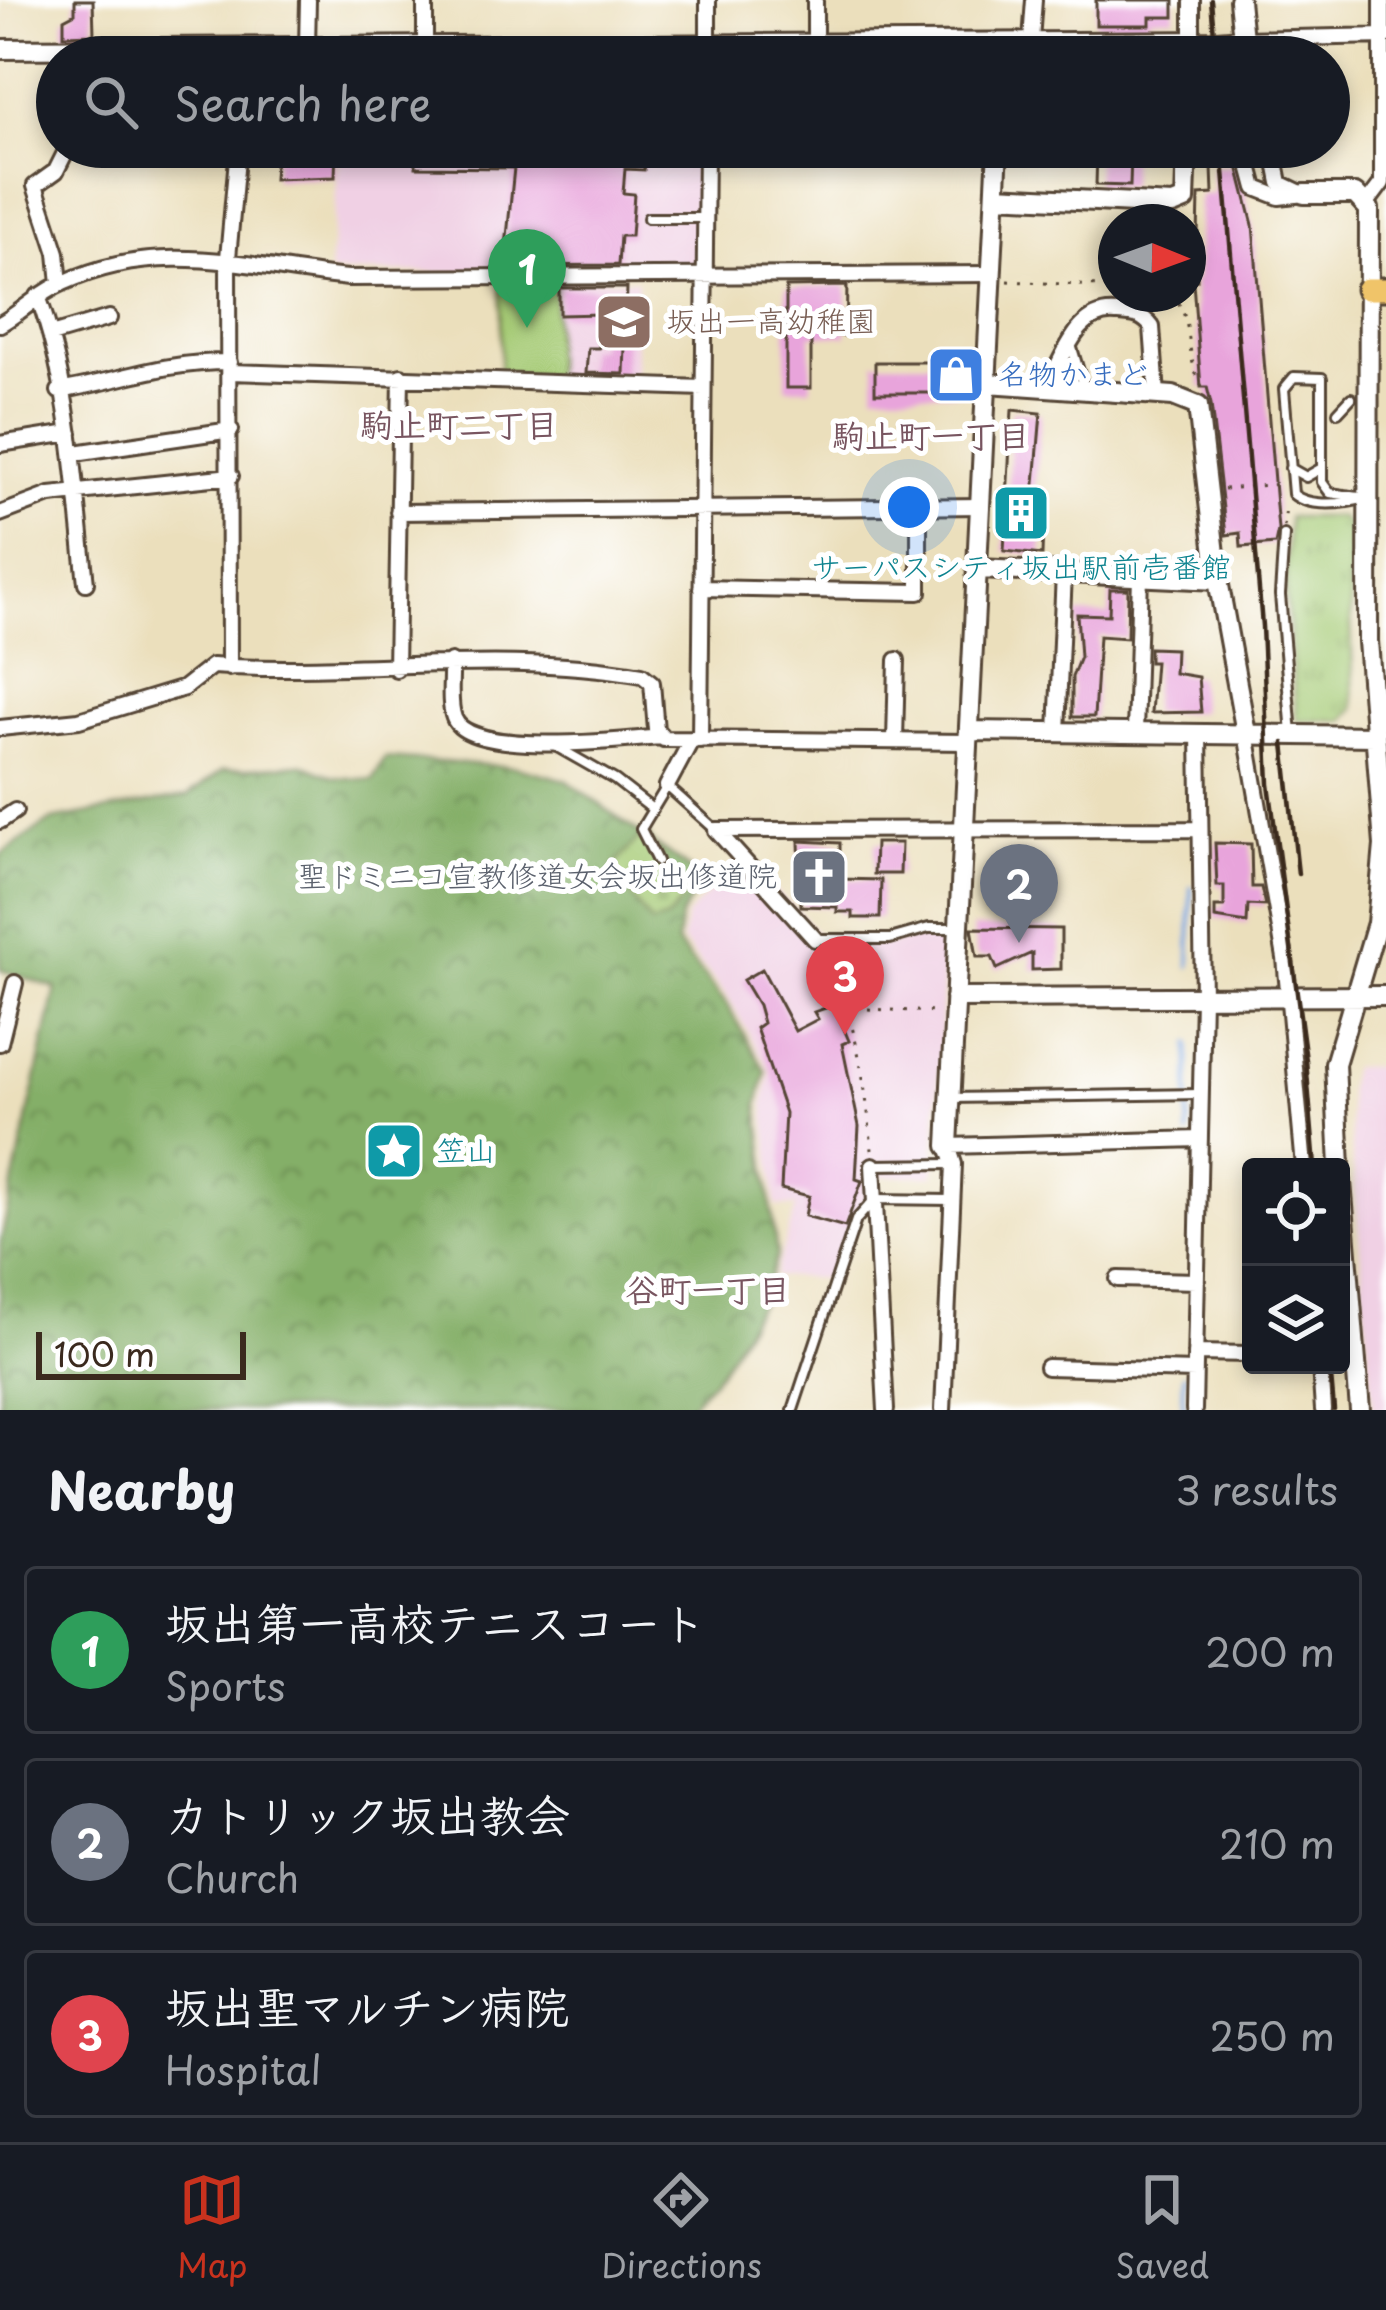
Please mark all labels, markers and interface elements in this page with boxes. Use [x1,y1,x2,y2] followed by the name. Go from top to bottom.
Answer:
[36,36,1350,168] search box
[174,68,431,136] text: Search here
[78,69,144,135] icon: search
[1098,204,1206,312] north arrow
[488,229,566,328] pin: 1
[593,291,655,353] school or university icon: 坂出一高幼稚園
[666,297,876,342] place label: 坂出一高幼稚園
[925,344,987,406] shop icon: 名物かまど
[998,350,1148,395] place label: 名物かまど
[360,398,558,448] district label: 駒止町二丁目
[832,409,1030,459] district label: 駒止町一丁目
[879,477,939,537] your location
[990,482,1052,544] building icon: サーパスシティ坂出駅前壱番館
[811,543,1231,588] place label: サーパスシティ坂出駅前壱番館
[980,844,1058,943] pin: 2
[788,846,850,908] church icon: 聖ドミニコ宣教修道女会坂出修道院
[297,852,777,897] place label: 聖ドミニコ宣教修道女会坂出修道院
[806,936,884,1035] pin: 3
[363,1120,425,1182] place icon: 笠山
[436,1126,496,1171] place label: 笠山
[1242,1158,1350,1374] map controls
[1242,1158,1350,1266] button: locate
[626,1263,791,1313] district label: 谷町一丁目
[1242,1266,1350,1374] button: layers
[36,1326,246,1379] scale bar
[54,1328,155,1378] text: 100 m
[48,1450,235,1527] text: Nearby
[1175,1459,1338,1518] text: 3 results
[165,1587,706,1655] text: 坂出第一高校テニスコート
[81,1621,99,1680] text: 1
[1205,1621,1335,1680] text: 200 m
[165,1655,285,1714] text: Sports
[165,1779,570,1847] text: カトリック坂出教会
[76,1813,104,1872] text: 2
[1219,1813,1335,1872] text: 210 m
[165,1847,299,1906] text: Church
[165,1971,569,2039] text: 坂出聖マルチン病院
[77,2005,103,2064] text: 3
[1210,2005,1335,2064] text: 250 m
[165,2039,322,2098] text: Hospital
[177,2167,247,2289] tab: Map
[601,2167,762,2289] tab: Directions
[1115,2167,1209,2289] tab: Saved

